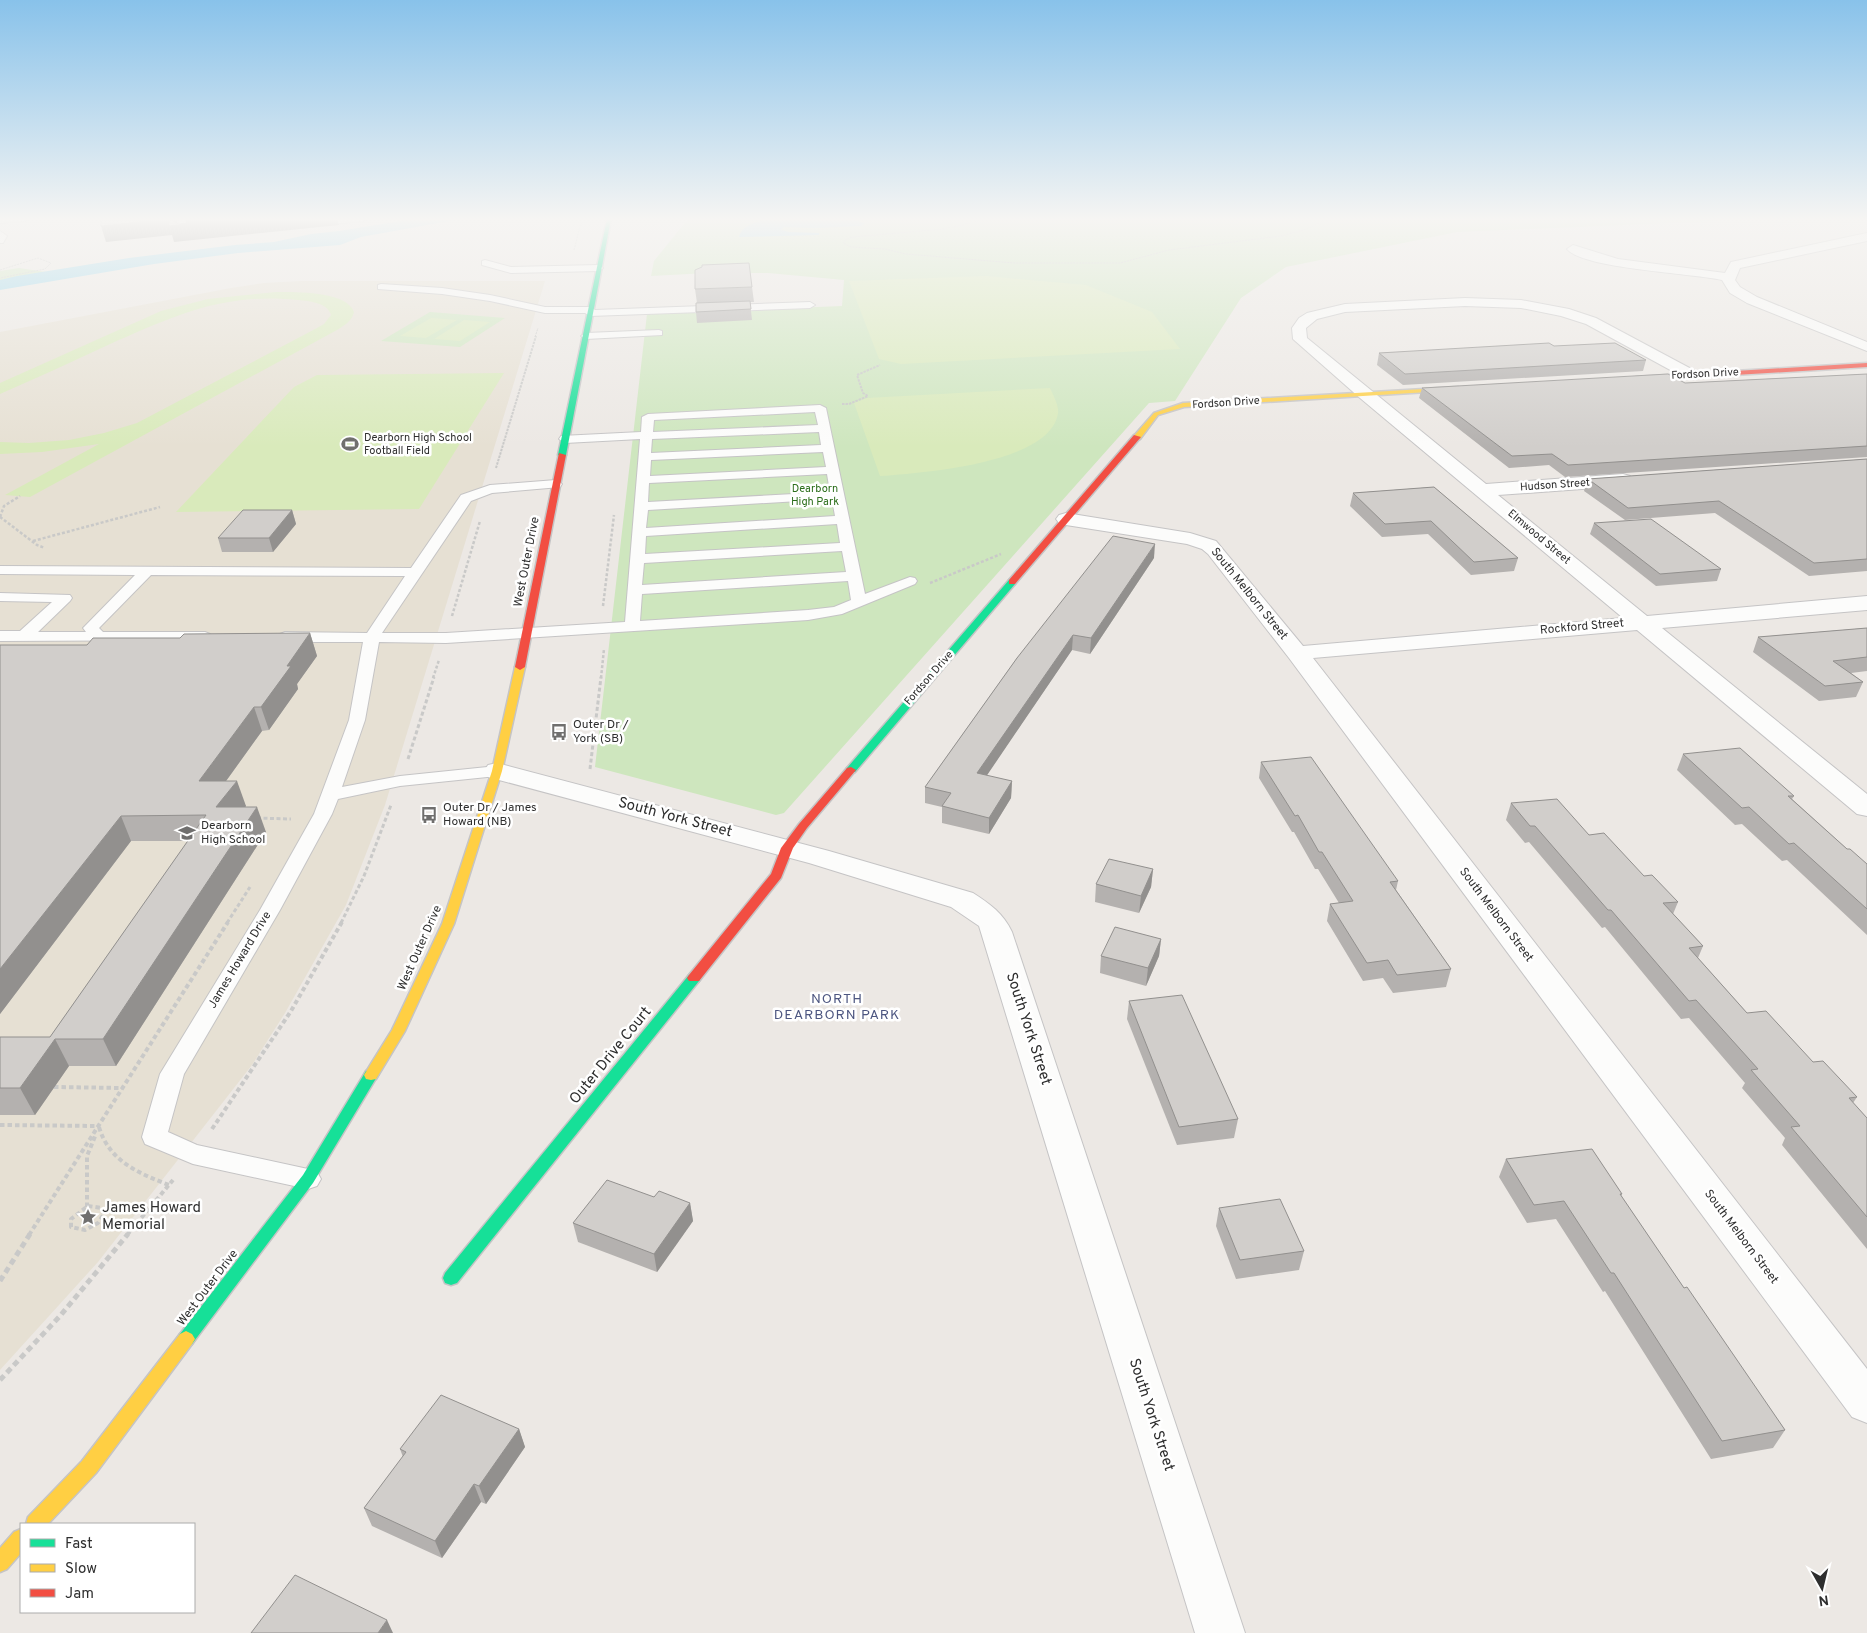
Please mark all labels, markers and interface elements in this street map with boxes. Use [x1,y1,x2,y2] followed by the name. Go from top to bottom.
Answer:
[1671,365,1739,383] street label: Fordson Drive
[1192,394,1260,412] street label: Fordson Drive
[364,431,472,458] place label: Dearborn High School Football Field
[340,434,360,454] sports icon: Dearborn High School Football Field
[1519,476,1591,494] street label: Hudson Street
[791,482,839,509] park label: Dearborn High Park
[1505,507,1573,567] street label: Elmwood Street
[510,516,544,608] street label: West Outer Drive
[1207,545,1291,643] street label: South Melborn Street
[1539,615,1625,639] street label: Rockford Street
[902,648,956,708] street label: Fordson Drive
[573,717,629,747] place label: Outer Dr / York (SB)
[549,722,569,742] bus stop icon: Outer Dr / York (SB)
[616,794,734,842] street label: South York Street
[443,800,537,830] place label: Outer Dr / James Howard (NB)
[419,805,439,825] bus stop icon: Outer Dr / James Howard (NB)
[201,818,265,848] place label: Dearborn High School
[177,823,197,843] school or university icon: Dearborn High School
[1455,865,1537,965] street label: South Melborn Street
[394,903,446,993] street label: West Outer Drive
[205,909,275,1011] street label: James Howard Drive
[1001,970,1055,1088] street label: South York Street
[774,991,900,1024] district label: NORTH DEARBORN PARK
[566,1003,656,1109] street label: Outer Drive Court
[1700,1187,1782,1287] street label: South Melborn Street
[102,1199,201,1235] place label: James Howard Memorial
[78,1207,98,1227] place icon: James Howard Memorial
[174,1247,242,1329] street label: West Outer Drive
[1124,1356,1178,1474] street label: South York Street
[20,1523,195,1613] legend
[65,1535,93,1554] text: Fast
[65,1560,97,1579] text: Slow
[1797,1563,1847,1613] north arrow
[65,1585,94,1604] text: Jam
[1817,1590,1830,1609] text: N

